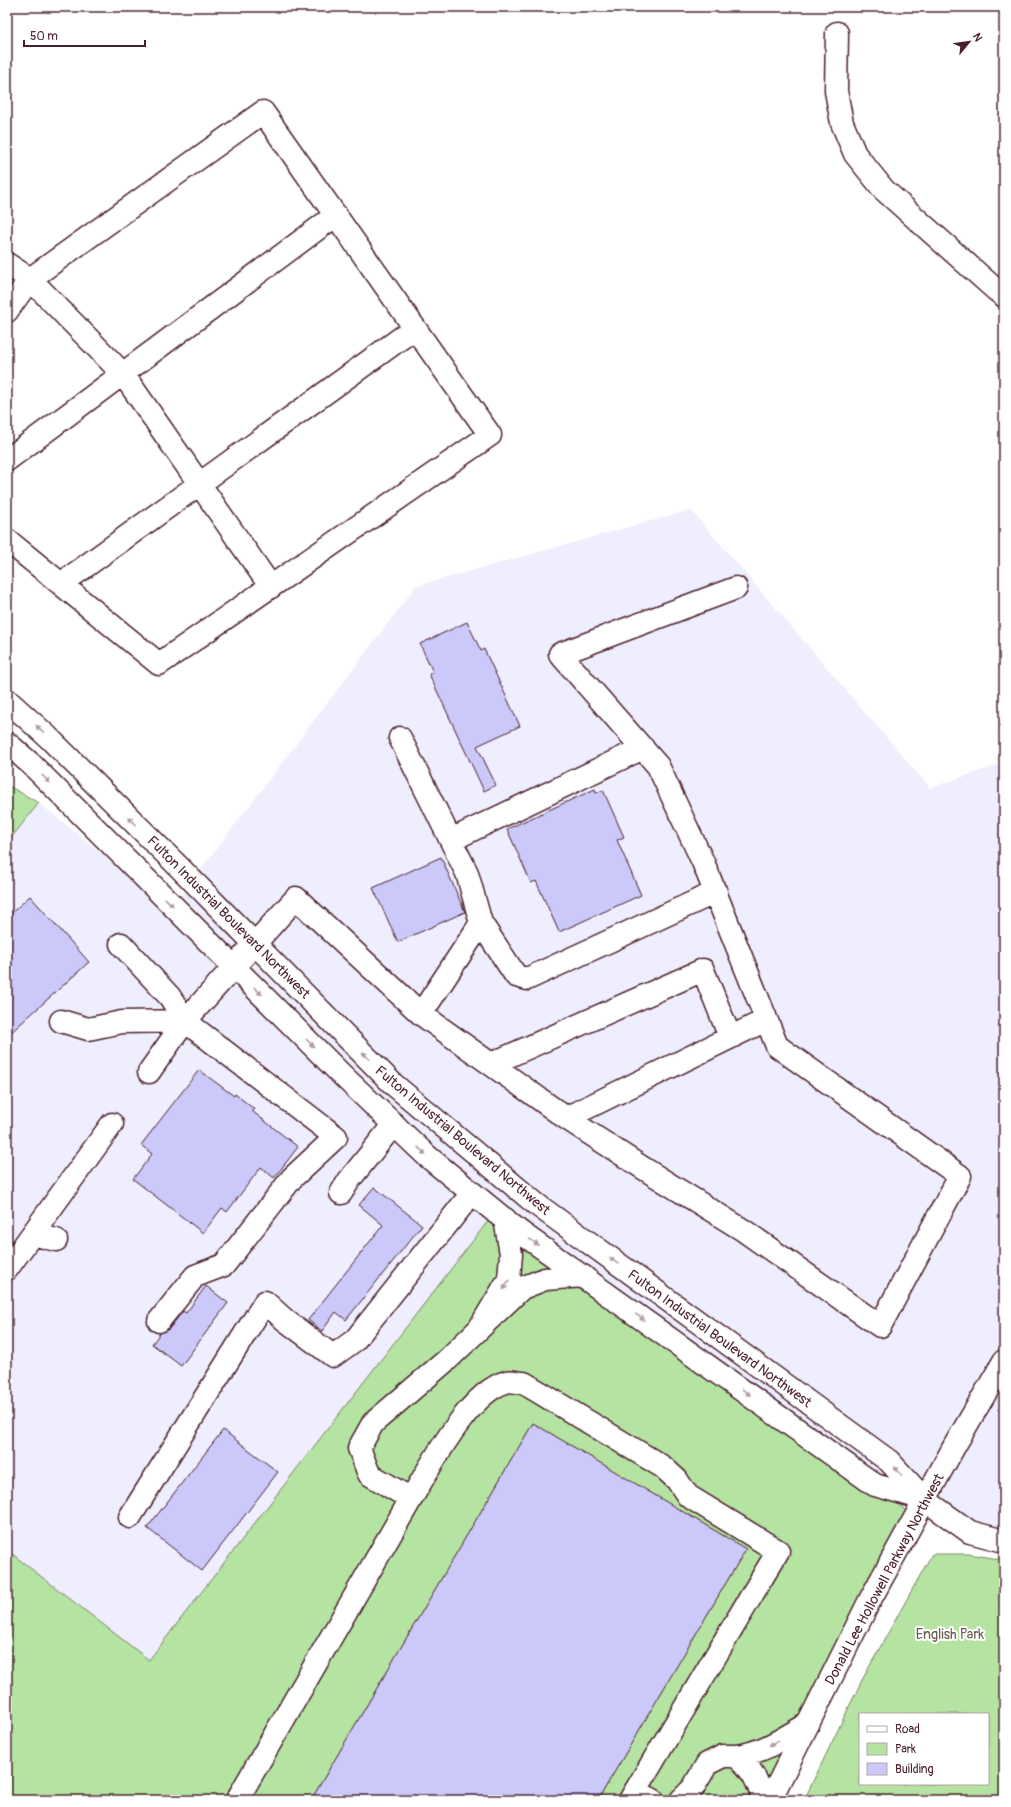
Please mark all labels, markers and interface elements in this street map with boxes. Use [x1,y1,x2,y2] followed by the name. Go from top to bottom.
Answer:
[24,22,145,48] scale bar
[949,22,989,62] north arrow
[30,29,58,44] text: 50 m
[970,31,985,44] text: N
[34,725,45,734] one-way arrow
[41,774,51,784] one-way arrow
[127,816,137,825] one-way arrow
[144,832,314,1003] street label: Fulton Industrial Boulevard Northwest
[164,897,174,907] one-way arrow
[253,986,263,996] one-way arrow
[305,1038,315,1048] one-way arrow
[361,1051,370,1061] one-way arrow
[372,1062,554,1219] street label: Fulton Industrial Boulevard Northwest
[417,1146,427,1156] one-way arrow
[529,1238,539,1246] one-way arrow
[609,1257,619,1265] one-way arrow
[624,1266,815,1411] street label: Fulton Industrial Boulevard Northwest
[502,1279,509,1291] one-way arrow
[635,1313,645,1321] one-way arrow
[741,1388,751,1396] one-way arrow
[894,1466,903,1476] one-way arrow
[821,1470,948,1688] street label: Donald Lee Hollowell Parkway Northwest
[916,1626,984,1643] park label: English Park
[859,1713,989,1785] legend
[895,1722,920,1737] text: Road
[768,1739,780,1746] one-way arrow
[895,1742,916,1757] text: Park
[895,1762,934,1777] text: Building

